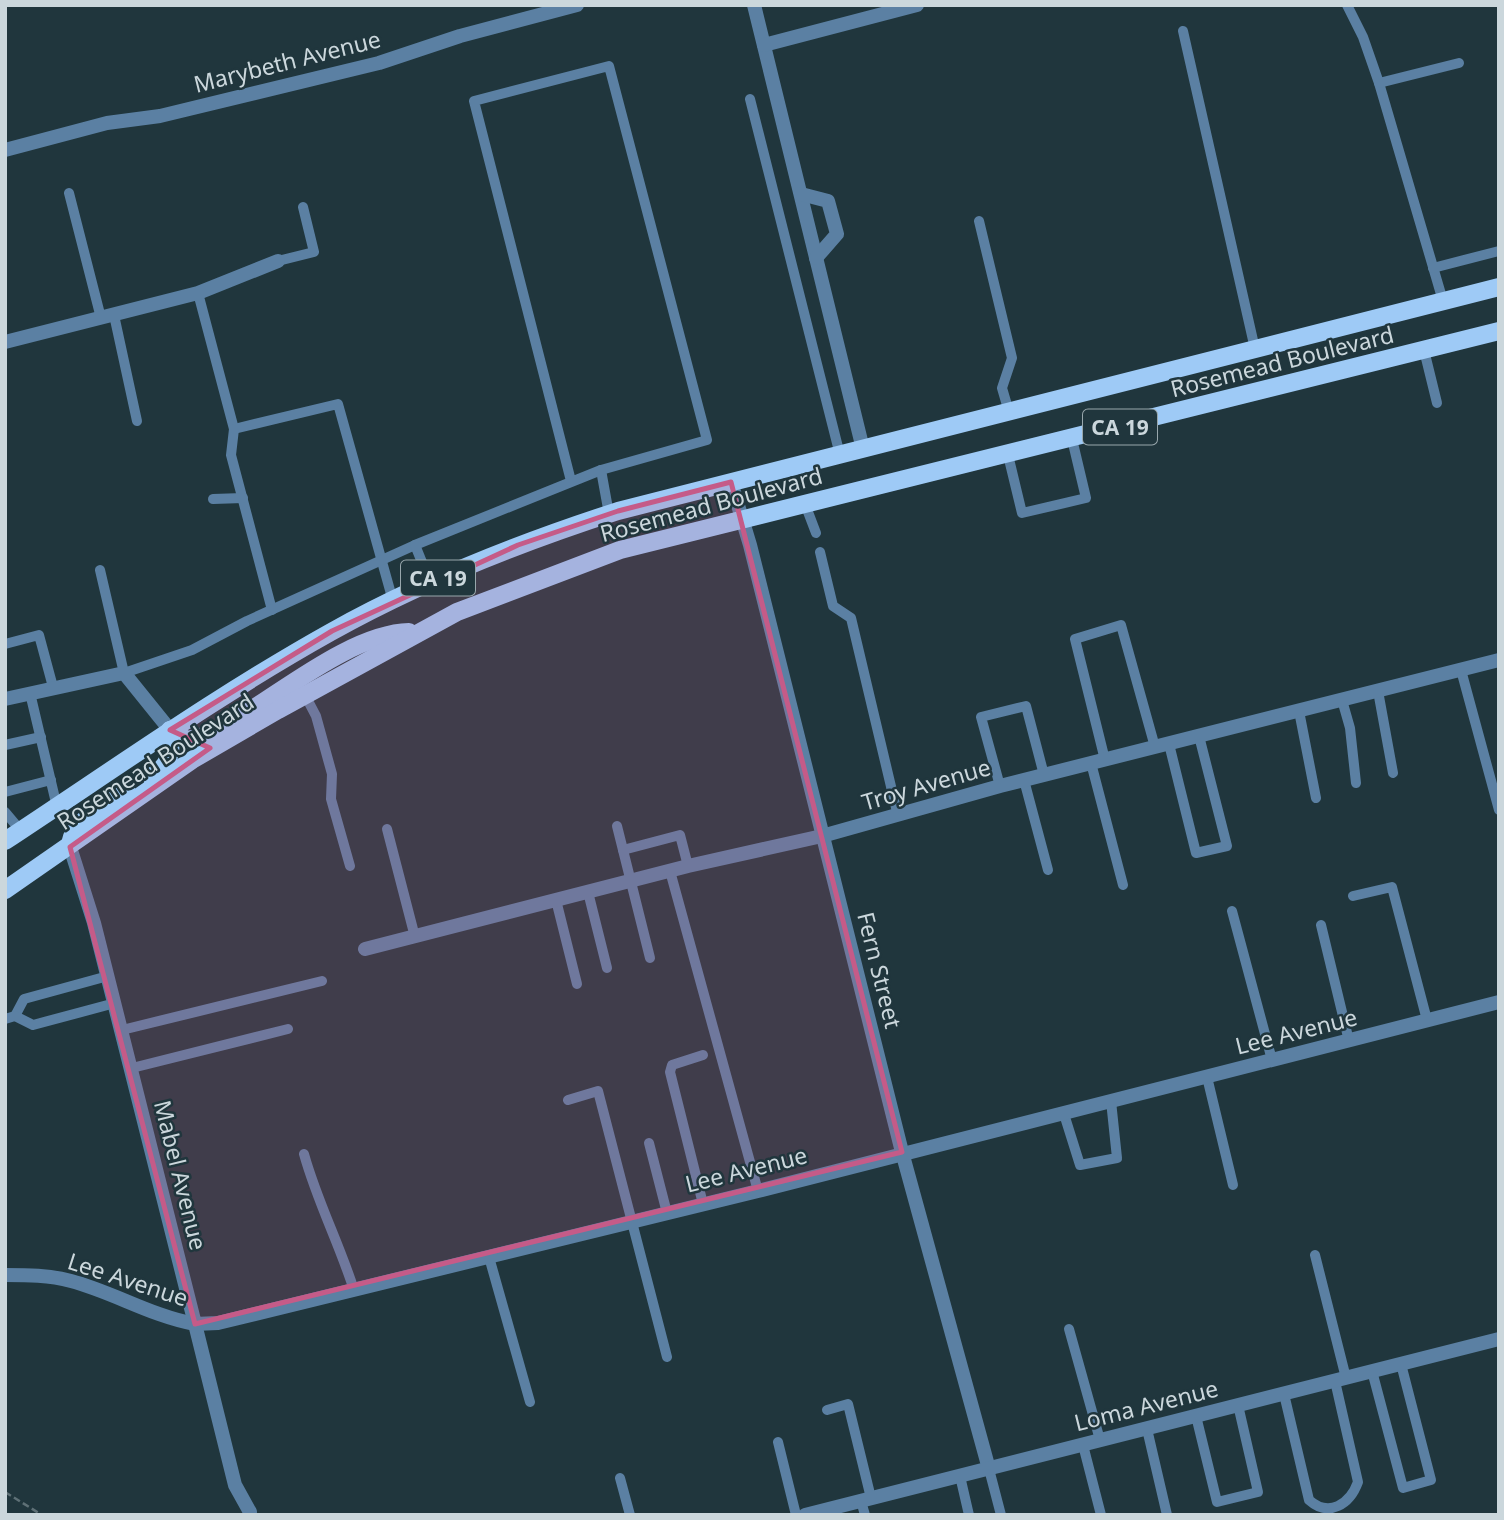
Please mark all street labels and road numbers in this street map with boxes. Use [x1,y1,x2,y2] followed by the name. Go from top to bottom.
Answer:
[190,22,384,100] street label: Marybeth Avenue
[1167,318,1397,404] street label: Rosemead Boulevard
[1083,410,1157,444] road number: CA 19
[596,459,826,549] street label: Rosemead Boulevard
[401,560,475,596] road number: CA 19
[50,685,260,837] street label: Rosemead Boulevard
[858,750,994,818] street label: Troy Avenue
[850,908,910,1032] street label: Fern Street
[1232,1000,1360,1062] street label: Lee Avenue
[147,1097,215,1253] street label: Mabel Avenue
[682,1138,810,1200] street label: Lee Avenue
[64,1245,192,1313] street label: Lee Avenue
[1071,1372,1221,1438] street label: Loma Avenue

